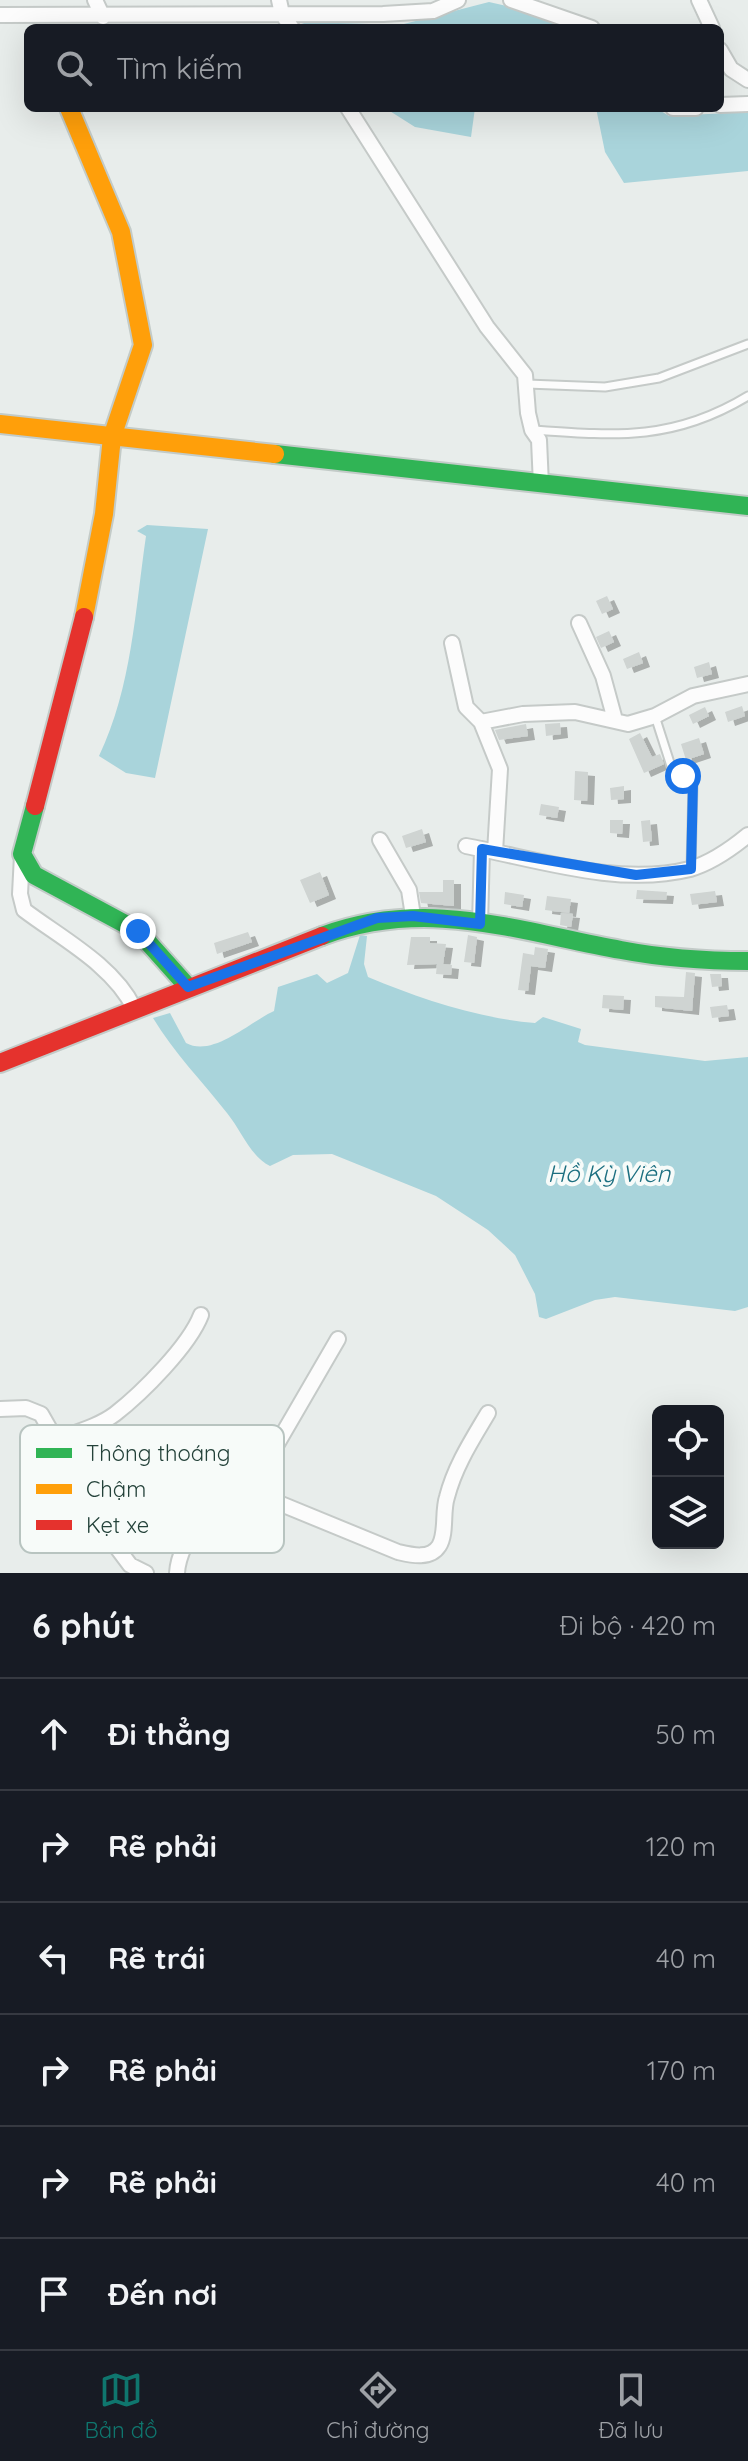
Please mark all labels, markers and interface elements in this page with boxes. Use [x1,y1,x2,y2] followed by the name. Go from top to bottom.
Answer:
[24,24,724,112] search box
[52,46,96,90] icon: search
[116,49,243,87] text: Tìm kiếm
[665,758,701,794] route start
[120,913,156,949] route end
[548,1158,672,1188] water label: Hồ Kỳ Viên
[652,1405,724,1549] map controls
[652,1405,724,1477] button: locate
[20,1425,284,1553] legend
[86,1439,231,1467] text: Thông thoáng
[86,1475,146,1503] text: Chậm
[652,1477,724,1549] button: layers
[86,1511,149,1539] text: Kẹt xe
[32,1604,135,1647] text: 6 phút
[560,1609,716,1642] text: Đi bộ · 420 m
[32,1712,76,1756] icon: ahead
[108,1715,231,1753] text: Đi thẳng
[656,1718,716,1751] text: 50 m
[32,1824,76,1868] icon: right
[108,1827,217,1865] text: Rẽ phải
[646,1830,716,1863] text: 120 m
[32,1936,76,1980] icon: left
[108,1939,205,1977] text: Rẽ trái
[656,1942,716,1975] text: 40 m
[32,2048,76,2092] icon: right
[108,2051,217,2089] text: Rẽ phải
[647,2054,716,2087] text: 170 m
[32,2160,76,2204] icon: right
[108,2163,217,2201] text: Rẽ phải
[656,2166,716,2199] text: 40 m
[32,2272,76,2316] icon: arrive
[108,2275,217,2313] text: Đến nơi
[84,2368,157,2444] tab: Bản đồ
[326,2368,430,2444] tab: Chỉ đường
[598,2368,664,2444] tab: Đã lưu

